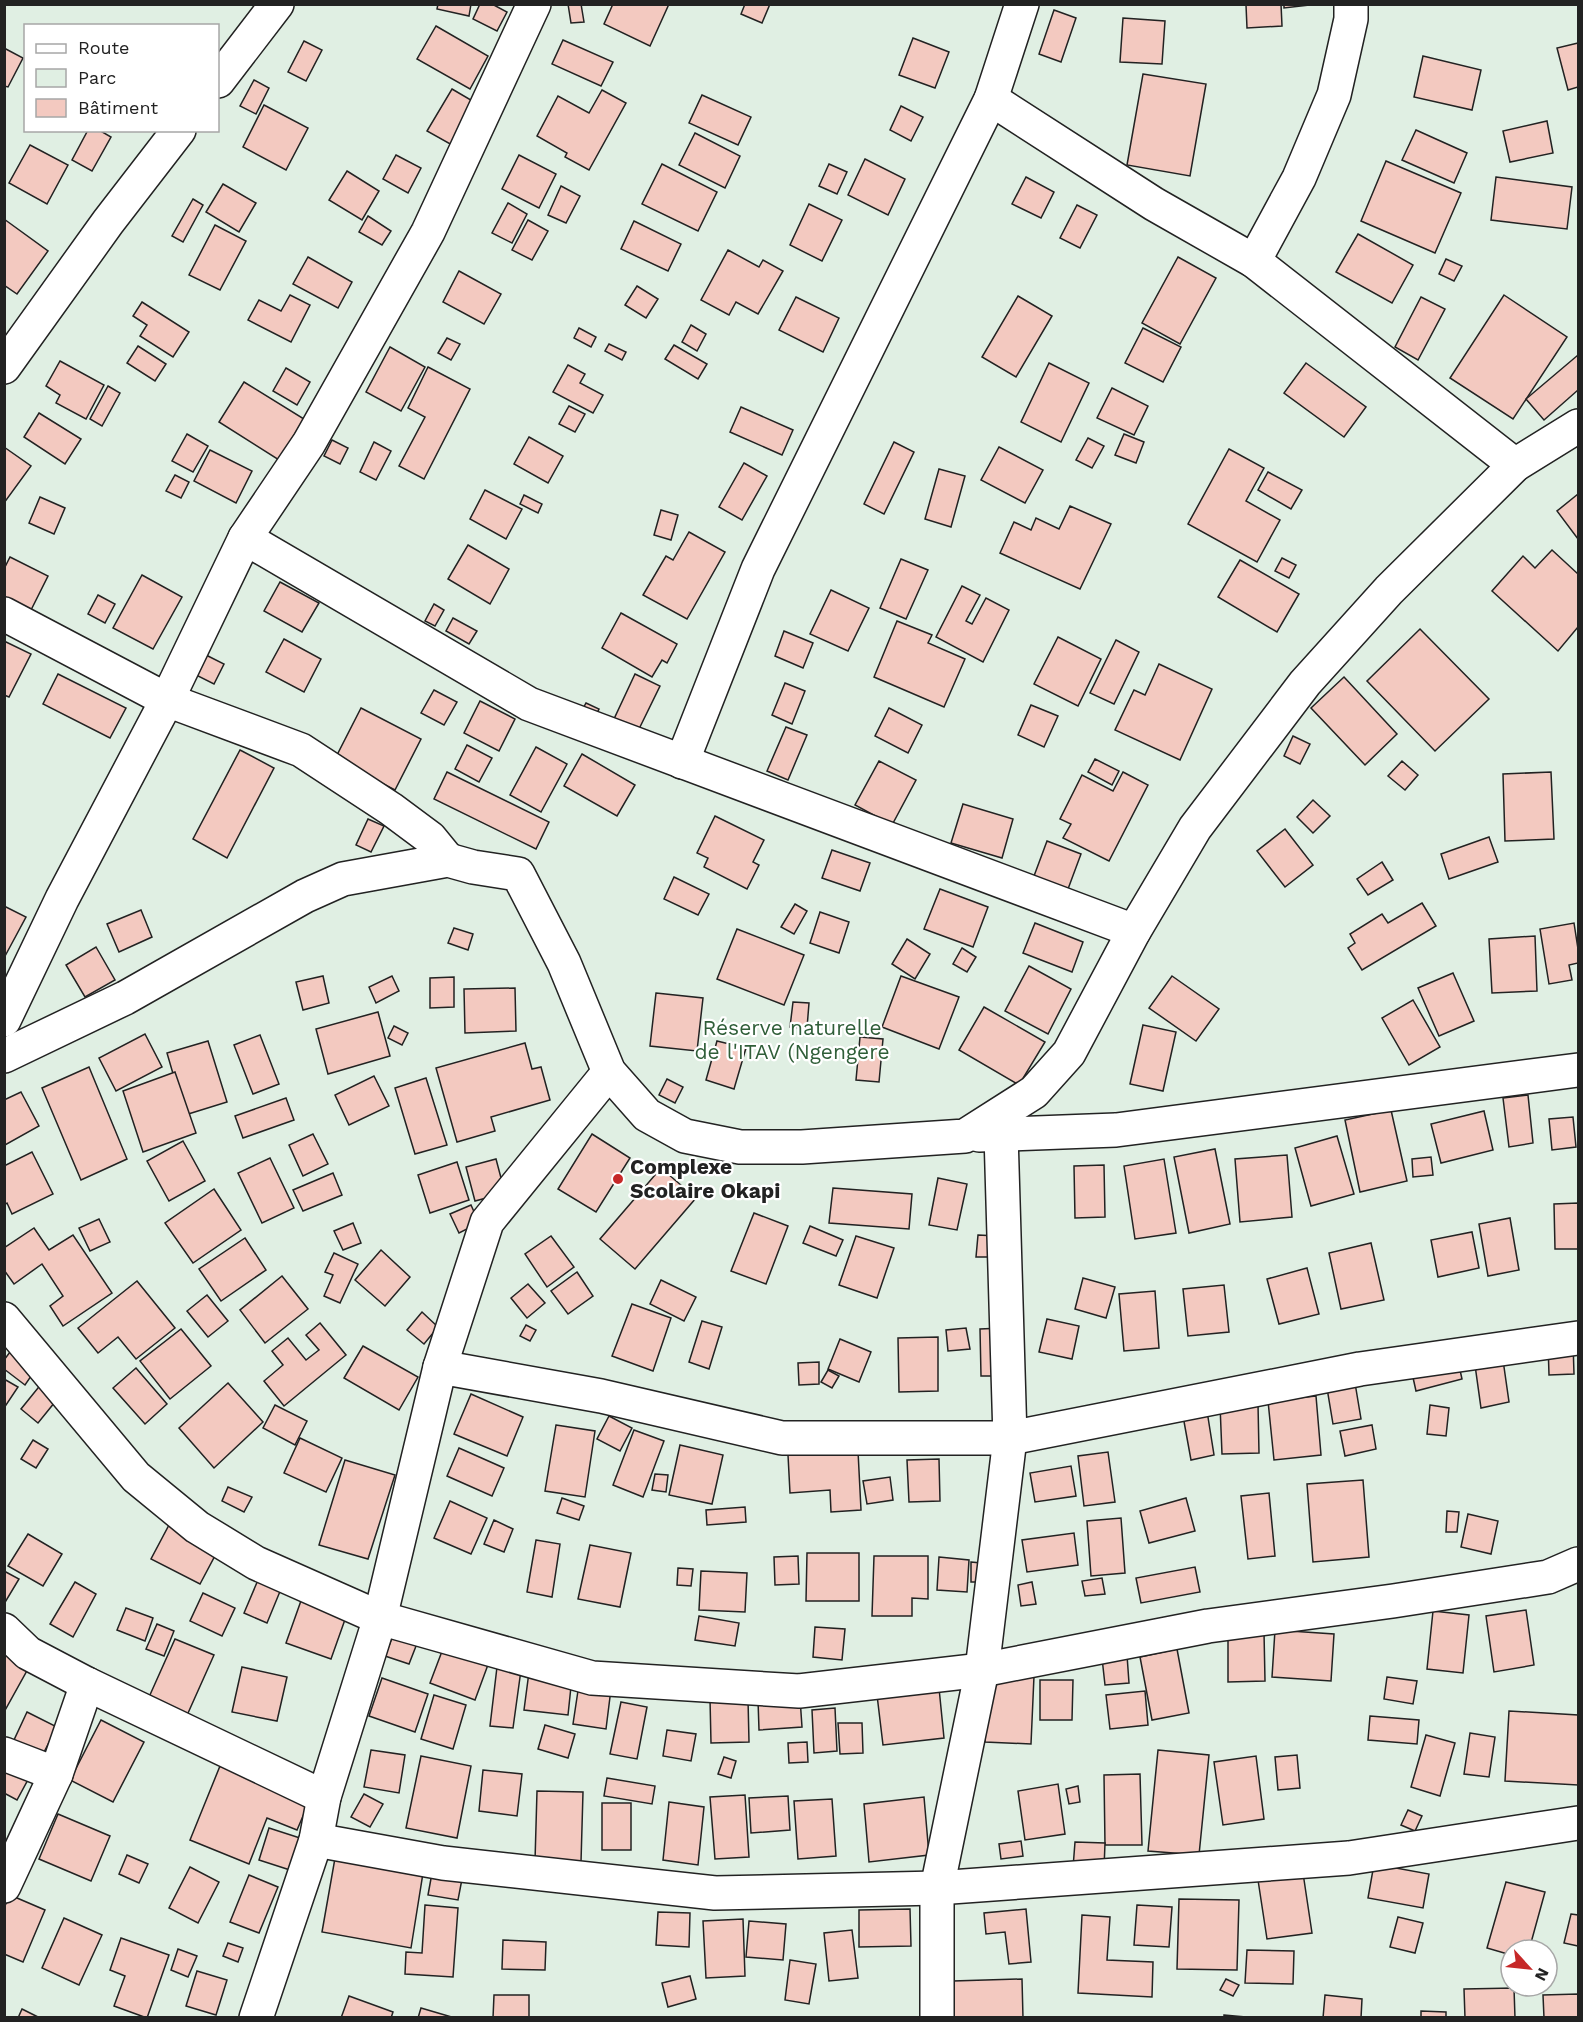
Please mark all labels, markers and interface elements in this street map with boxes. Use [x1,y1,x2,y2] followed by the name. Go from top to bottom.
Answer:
[24,24,219,132] legend
[78,37,130,58] text: Route
[78,67,116,88] text: Parc
[78,97,158,118] text: Bâtiment
[694,1015,890,1064] park label: Réserve naturelle de l'ITAV (Ngengere
[630,1154,780,1203] place label: Complexe Scolaire Okapi
[611,1172,625,1186] marker: Complexe Scolaire Okapi
[1499,1938,1559,1998] north arrow
[1531,1965,1553,1984] text: N

